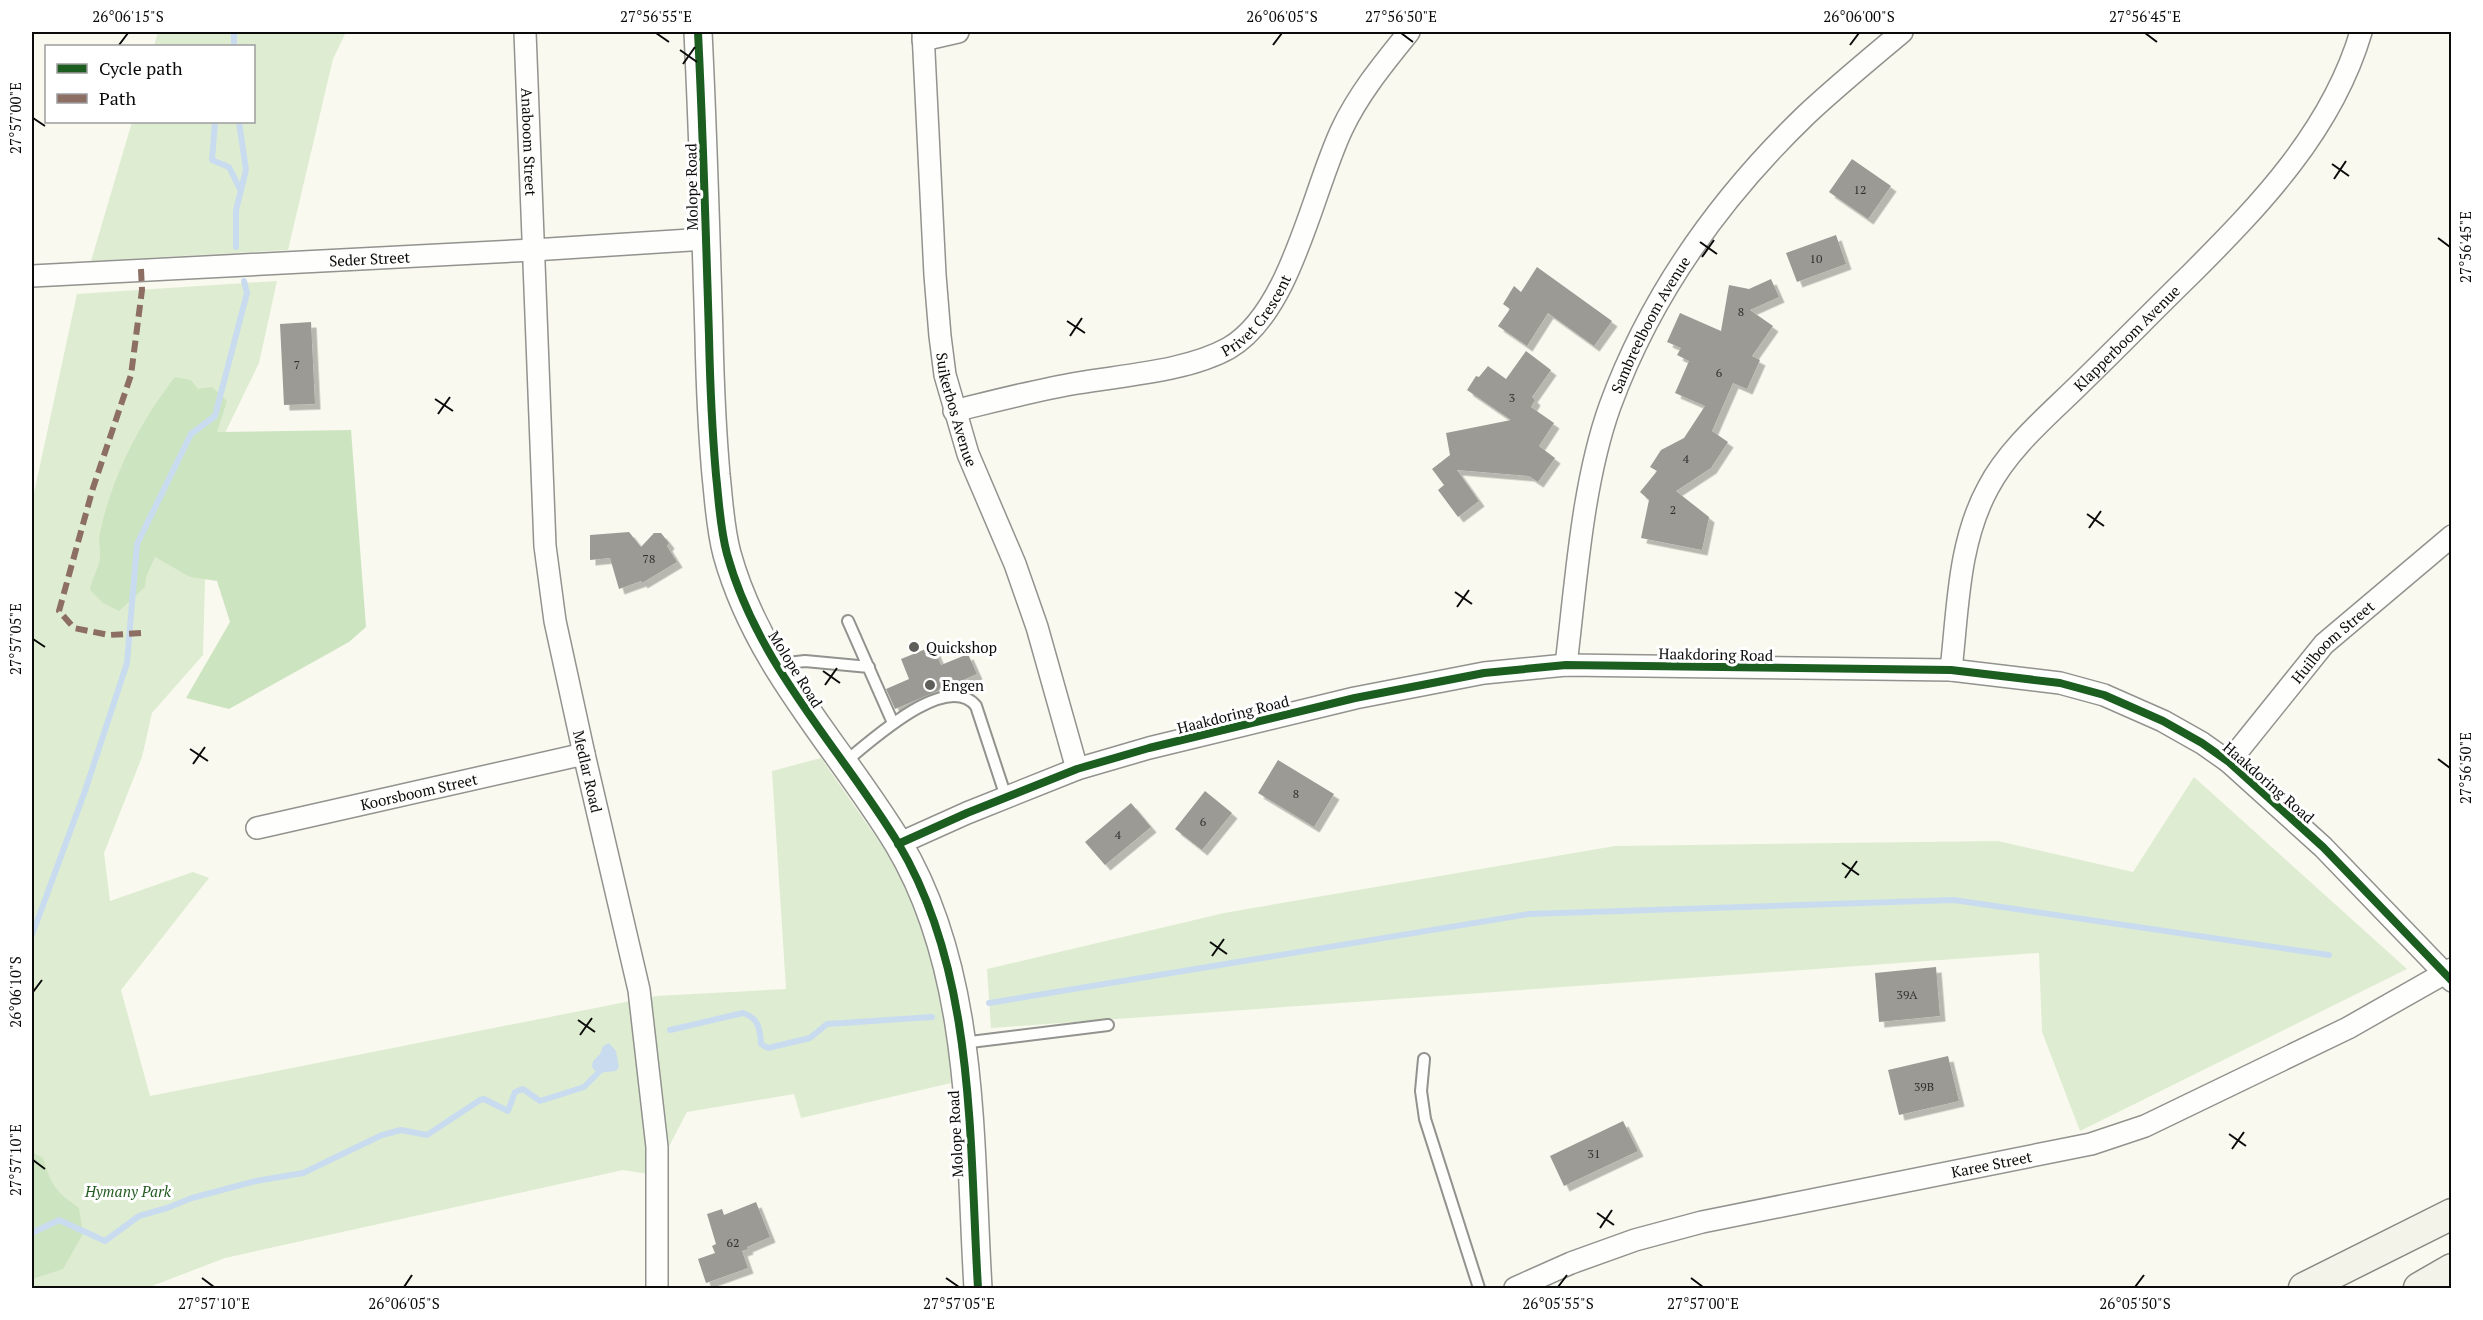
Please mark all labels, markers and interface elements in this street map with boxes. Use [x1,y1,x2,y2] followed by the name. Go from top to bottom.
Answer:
[92,6,164,26] text: 26°06'15"S
[620,6,692,26] text: 27°56'55"E
[1246,6,1318,26] text: 26°06'05"S
[1365,6,1437,26] text: 27°56'50"E
[1823,6,1895,26] text: 26°06'00"S
[2109,6,2181,26] text: 27°56'45"E
[45,45,255,123] legend
[99,56,183,80] text: Cycle path
[5,82,25,154] text: 27°57'00"E
[99,86,136,110] text: Path
[517,87,541,197] street label: Anaboom Street
[680,143,702,231] street label: Molope Road
[1854,182,1866,197] house number: 12
[2455,211,2475,283] text: 27°56'45"E
[329,246,411,271] street label: Seder Street
[1810,251,1822,266] house number: 10
[1606,252,1694,396] street label: Sambreelboom Avenue
[1218,271,1295,360] street label: Privet Crescent
[2069,281,2184,395] street label: Klapperboom Avenue
[1738,304,1744,319] house number: 8
[932,351,982,470] street label: Suikerbos Avenue
[294,357,300,372] house number: 7
[1716,365,1723,380] house number: 6
[1509,390,1515,405] house number: 3
[1683,451,1690,466] house number: 4
[1670,502,1676,517] house number: 2
[643,551,655,566] house number: 78
[2286,596,2379,687] street label: Huilboom Street
[5,603,25,675] text: 27°57'05"E
[764,627,828,711] street label: Molope Road
[926,637,997,657] place label: Quickshop
[907,640,921,654] marker: Quickshop
[1659,643,1773,665] street label: Haakdoring Road
[942,675,984,695] place label: Engen
[923,678,937,692] marker: Engen
[1175,690,1291,738] street label: Haakdoring Road
[569,728,607,814] street label: Medlar Road
[2455,732,2475,804] text: 27°56'50"E
[2219,737,2319,827] street label: Haakdoring Road
[359,768,480,814] street label: Koorsboom Street
[1293,786,1299,801] house number: 8
[1200,814,1207,829] house number: 6
[1115,827,1122,842] house number: 4
[5,956,25,1028] text: 26°06'10"S
[1897,987,1918,1002] house number: 39A
[1914,1079,1934,1094] house number: 39B
[943,1090,967,1178] street label: Molope Road
[5,1124,25,1196] text: 27°57'10"E
[1588,1146,1600,1161] house number: 31
[1949,1146,2034,1182] street label: Karee Street
[84,1181,172,1201] park label: Hymany Park
[727,1235,739,1250] house number: 62
[178,1293,250,1313] text: 27°57'10"E
[368,1293,440,1313] text: 26°06'05"S
[923,1293,995,1313] text: 27°57'05"E
[1522,1293,1594,1313] text: 26°05'55"S
[1667,1293,1739,1313] text: 27°57'00"E
[2099,1293,2171,1313] text: 26°05'50"S

